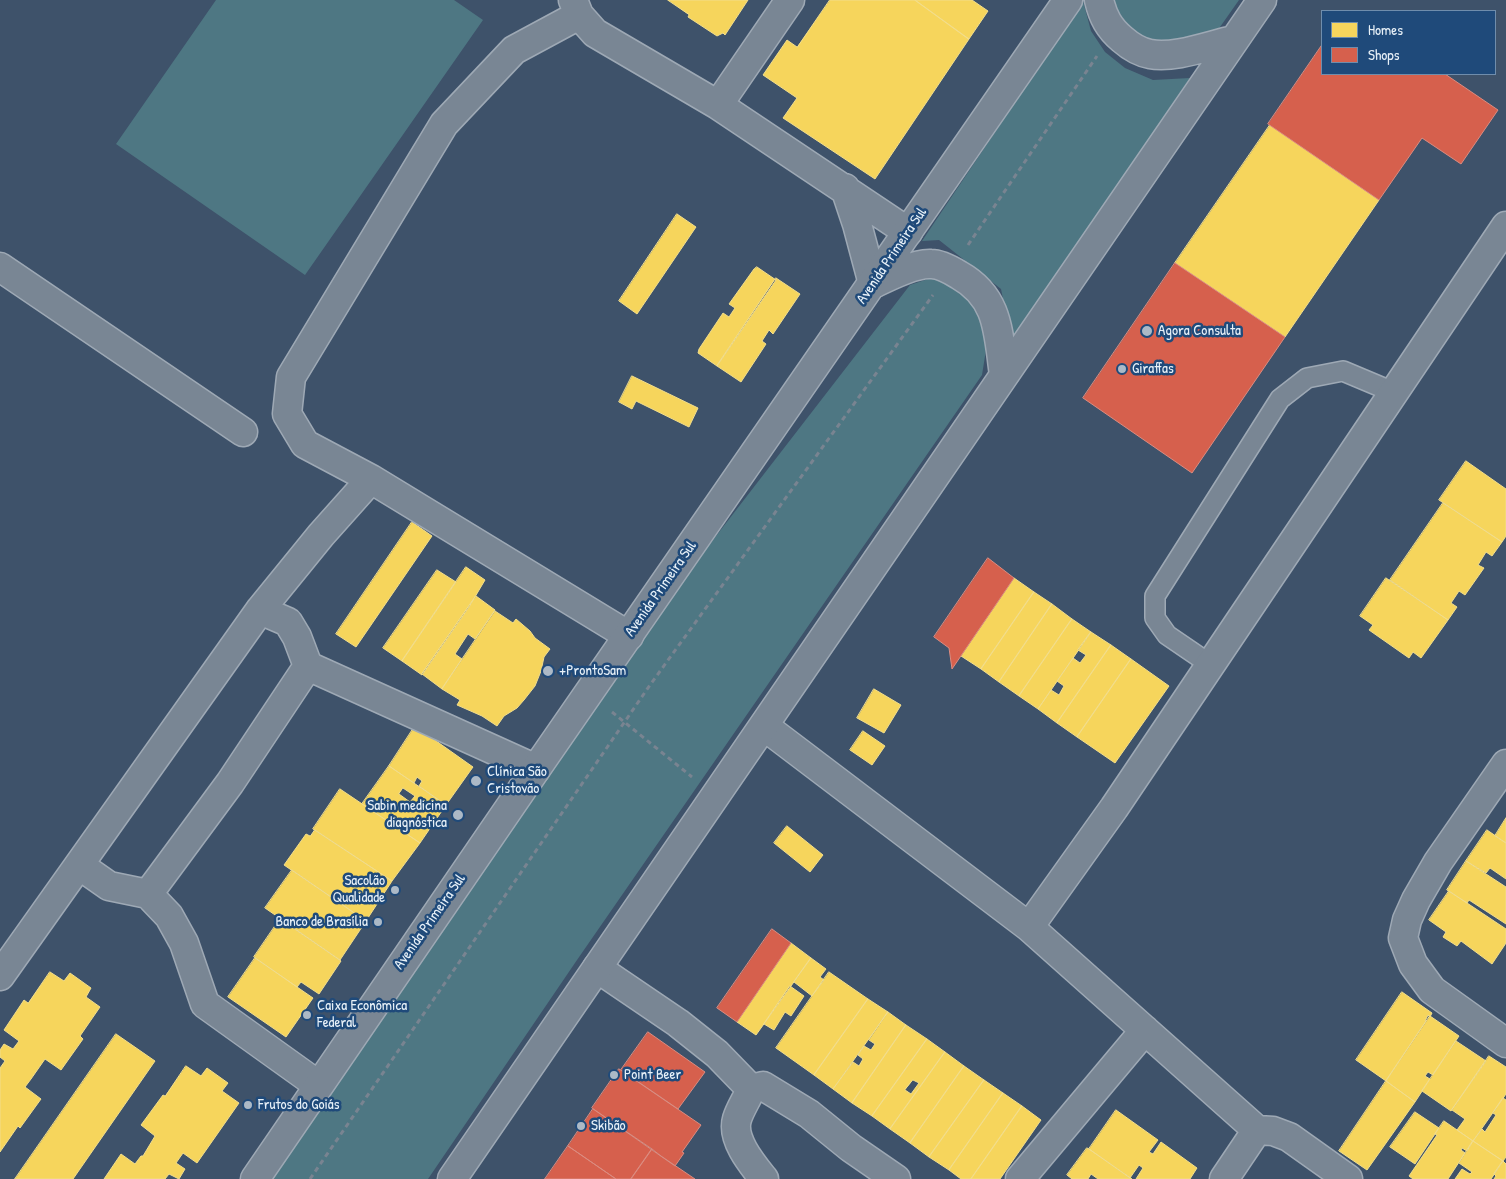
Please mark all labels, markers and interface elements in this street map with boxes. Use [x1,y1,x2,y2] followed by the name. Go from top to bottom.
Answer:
[1321,10,1496,75] legend
[1368,19,1403,40] text: Homes
[1368,44,1399,65] text: Shops
[853,204,931,308] street label: Avenida Primeira Sul
[1158,322,1241,340] place label: Agora Consulta
[1140,324,1154,338] marker: Agora Consulta
[1132,360,1174,378] place label: Giraffas
[1116,363,1128,375] marker: Giraffas
[621,538,701,640] street label: Avenida Primeira Sul
[559,662,626,680] place label: +ProntoSam
[541,664,555,678] marker: +ProntoSam
[487,763,547,798] place label: Clínica São Cristovão
[469,774,483,788] marker: Clínica São Cristovão
[367,797,447,832] place label: Sabin medicina diagnóstica
[451,808,465,822] marker: Sabin medicina diagnóstica
[390,871,470,973] street label: Avenida Primeira Sul
[332,872,385,907] place label: Sacolão Qualidade
[389,884,401,896] marker: Sacolão Qualidade
[276,913,368,931] place label: Banco de Brasília
[372,916,384,928] marker: Banco de Brasília
[317,997,407,1032] place label: Caixa Econômica Federal
[301,1009,313,1021] marker: Caixa Econômica Federal
[624,1066,681,1084] place label: Point Beer
[608,1069,620,1081] marker: Point Beer
[258,1096,339,1114] place label: Frutos do Goiás
[242,1099,254,1111] marker: Frutos do Goiás
[591,1117,626,1135] place label: Skibão
[575,1120,587,1132] marker: Skibão

